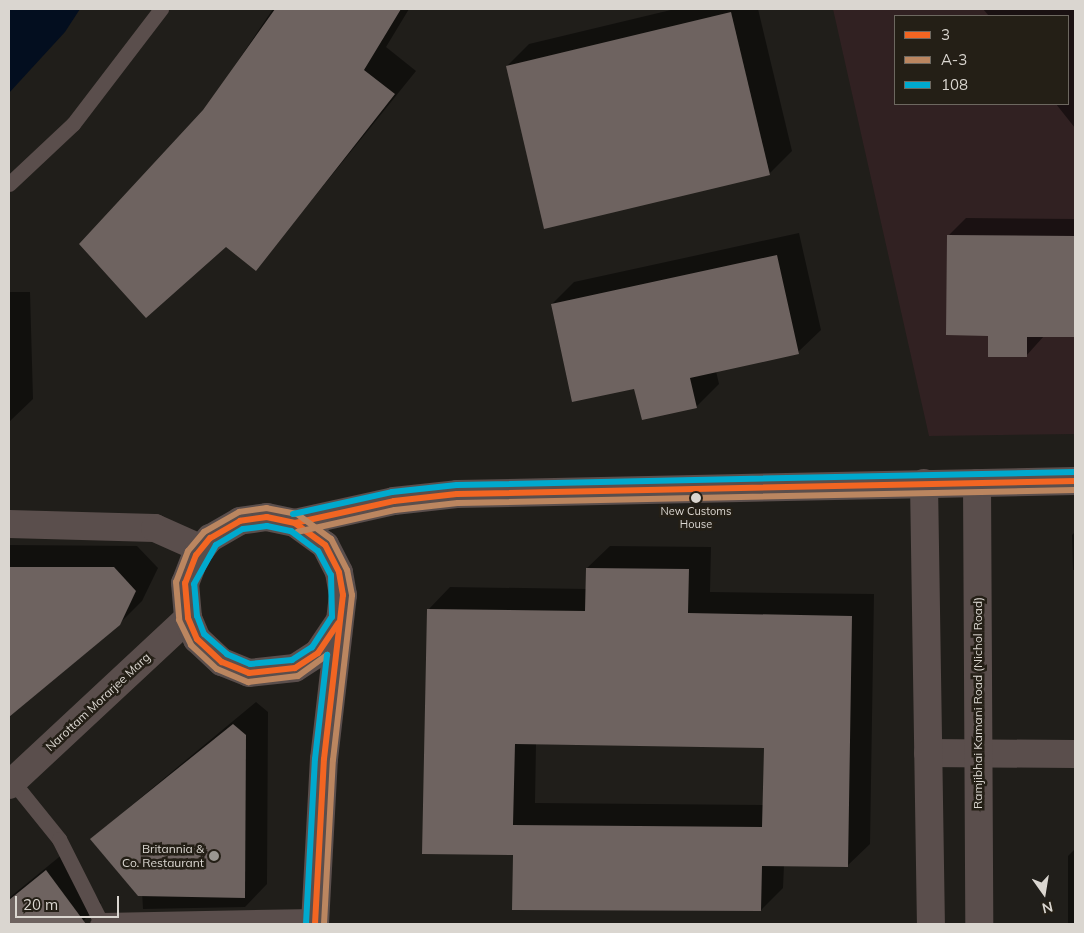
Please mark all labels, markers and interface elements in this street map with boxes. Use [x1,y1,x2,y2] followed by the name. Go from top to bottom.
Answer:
[894,15,1069,105] legend
[941,25,950,44] text: 3
[941,50,967,69] text: A-3
[941,75,968,94] text: 108
[691,493,701,503] marker: New Customs House
[661,505,731,531] place label: New Customs House
[971,597,985,809] street label: Ramjibhai Kamani Road (Nichol Road)
[43,650,153,754] street label: Narottam Morarjee Marg
[122,842,204,870] place label: Britannia & Co. Restaurant
[208,850,220,862] marker: Britannia & Co. Restaurant
[1019,868,1069,918] north arrow
[18,886,121,918] scale bar
[23,895,58,914] text: 20 m
[1040,898,1055,918] text: N

